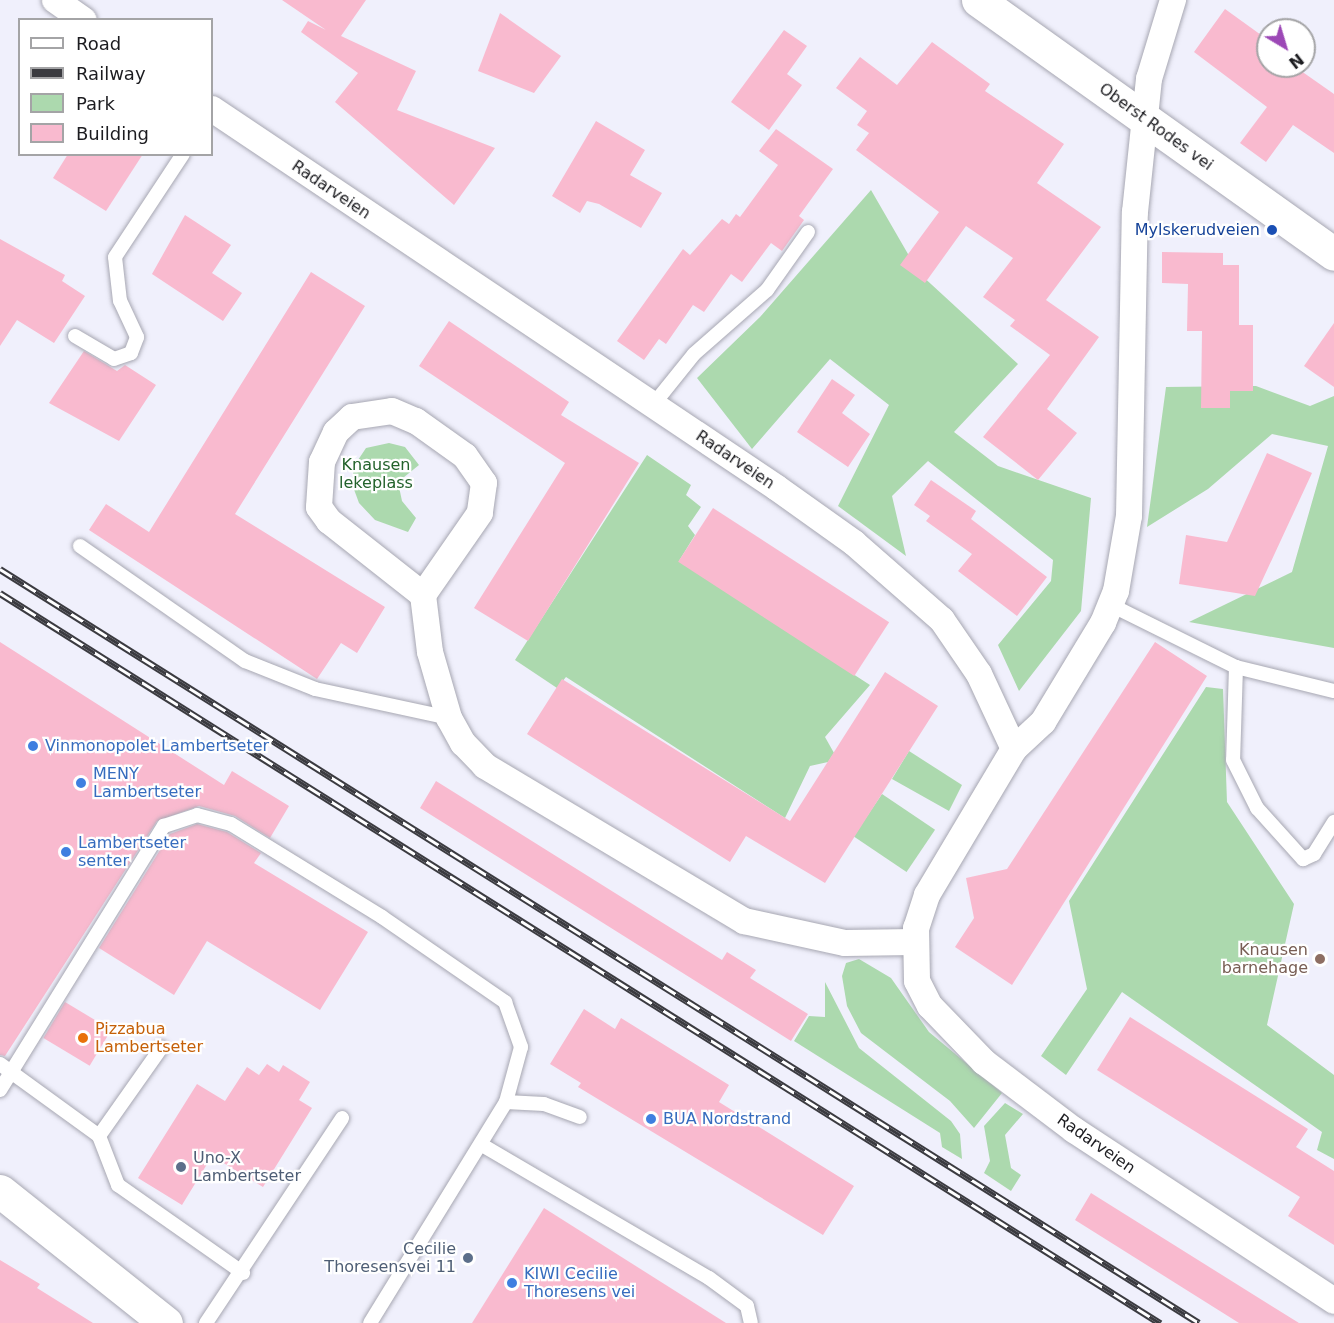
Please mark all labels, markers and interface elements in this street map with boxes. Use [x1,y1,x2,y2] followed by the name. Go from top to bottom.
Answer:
[18,18,213,156] legend
[1256,18,1316,78] north arrow
[76,33,121,54] text: Road
[1285,49,1307,73] text: N
[76,63,146,84] text: Railway
[1095,79,1217,175] street label: Oberst Rodes vei
[76,93,115,114] text: Park
[76,123,149,144] text: Building
[288,157,374,223] street label: Radarveien
[1135,220,1260,240] place label: Mylskerudveien
[1265,223,1279,237] marker: Mylskerudveien
[692,427,778,493] street label: Radarveien
[339,455,413,493] park label: Knausen lekeplass
[45,736,269,756] place label: Vinmonopolet Lambertseter
[26,739,40,753] marker: Vinmonopolet Lambertseter
[93,764,201,802] place label: MENY Lambertseter
[74,776,88,790] marker: MENY Lambertseter
[78,833,186,871] place label: Lambertseter senter
[59,845,73,859] marker: Lambertseter senter
[1222,940,1308,978] place label: Knausen barnehage
[1313,952,1327,966] marker: Knausen barnehage
[95,1019,203,1057] place label: Pizzabua Lambertseter
[76,1031,90,1045] marker: Pizzabua Lambertseter
[663,1109,791,1129] place label: BUA Nordstrand
[1053,1110,1139,1178] street label: Radarveien
[644,1112,658,1126] marker: BUA Nordstrand
[193,1148,301,1186] place label: Uno-X Lambertseter
[174,1160,188,1174] marker: Uno-X Lambertseter
[324,1239,456,1277] place label: Cecilie Thoresensvei 11
[461,1251,475,1265] marker: Cecilie Thoresensvei 11
[524,1264,635,1302] place label: KIWI Cecilie Thoresens vei
[505,1276,519,1290] marker: KIWI Cecilie Thoresens vei

